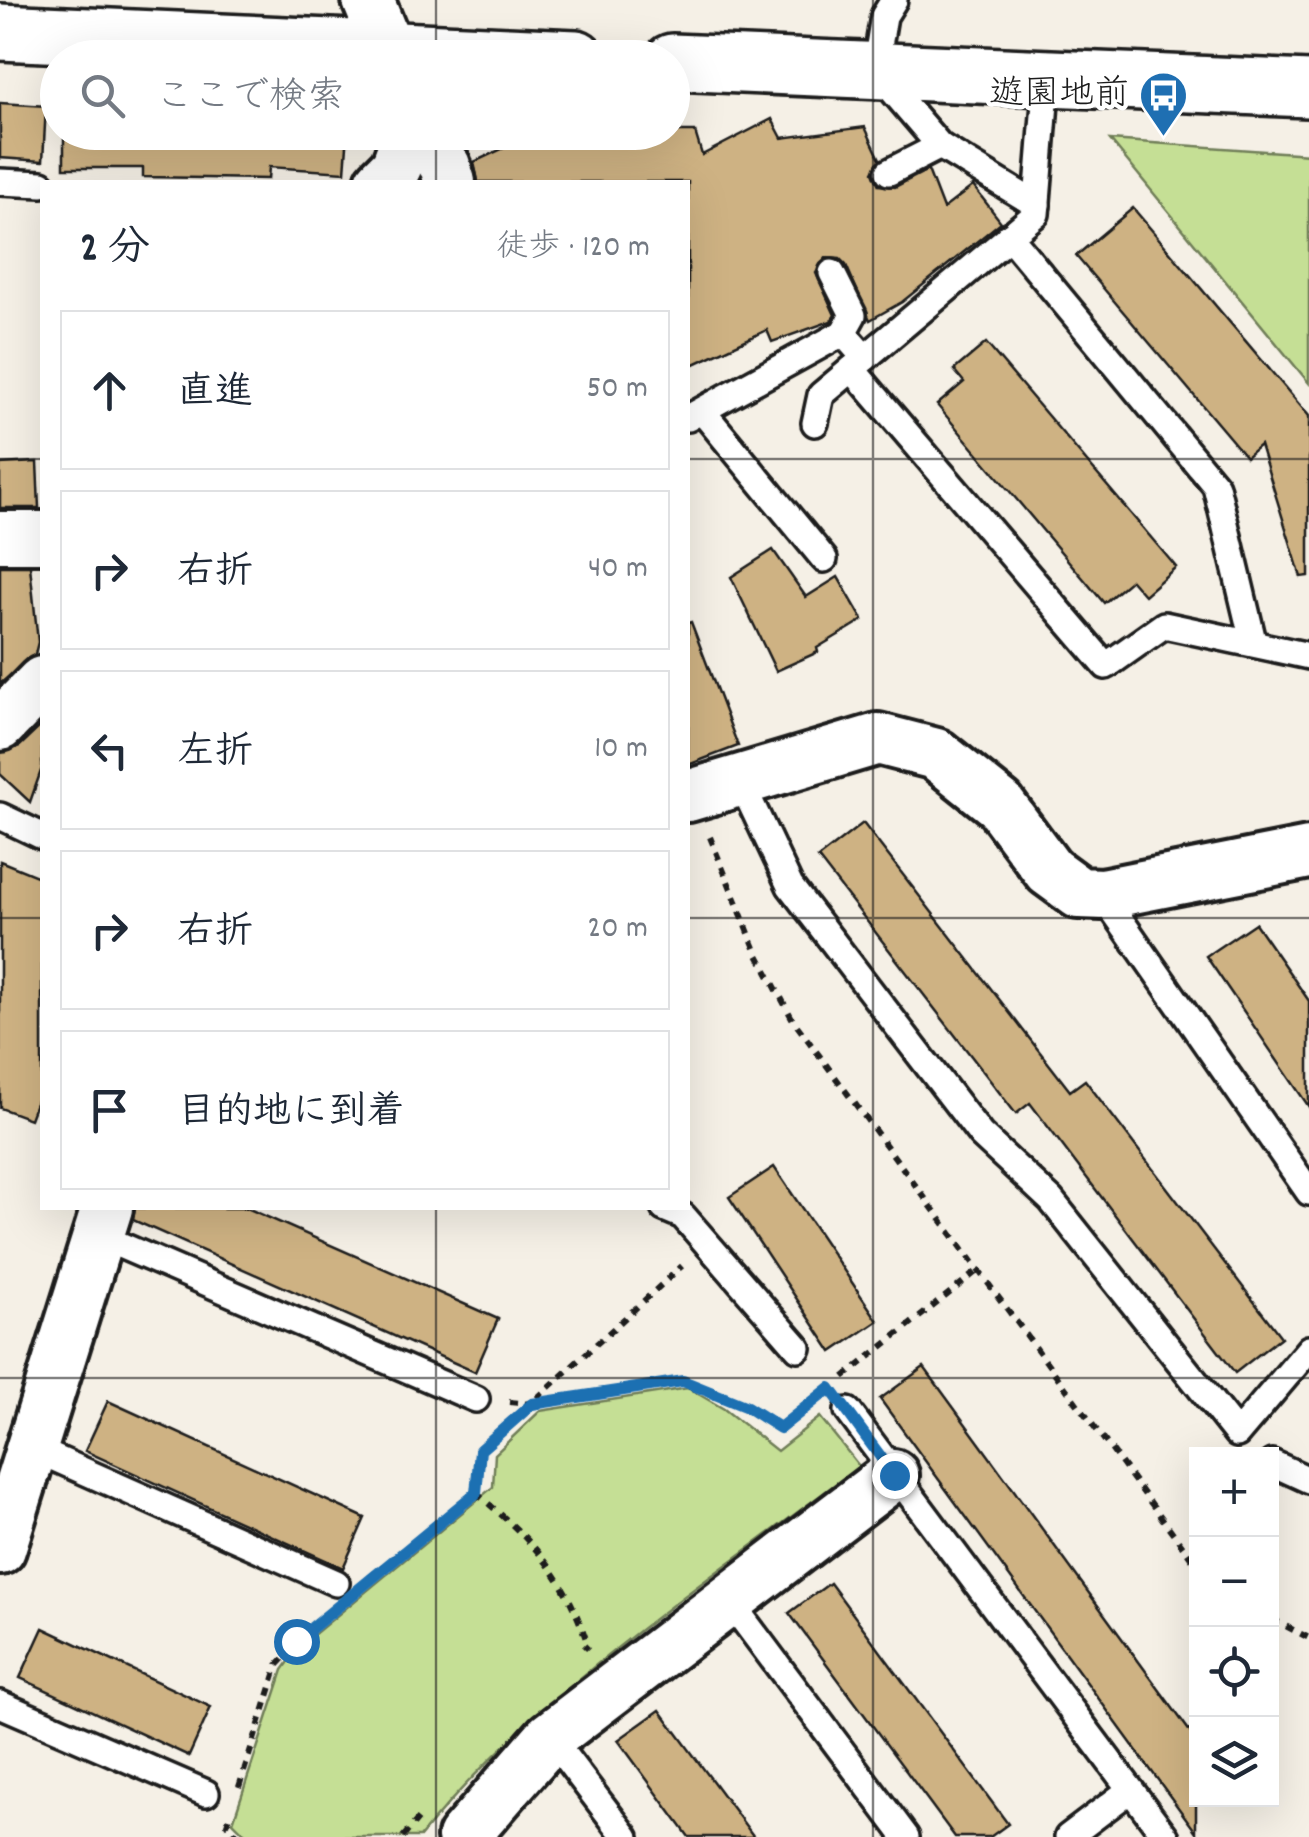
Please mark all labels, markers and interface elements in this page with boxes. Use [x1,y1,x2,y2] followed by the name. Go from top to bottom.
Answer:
[40,40,690,150] search box
[75,68,130,123] icon: search
[1138,70,1190,138] bus stop icon: 遊園地前
[989,71,1129,121] place label: 遊園地前
[155,72,345,127] text: ここで検索
[80,221,150,281] text: 2 分
[496,226,650,272] text: 徒歩 · 120 m
[82,363,137,418] icon: ahead
[177,367,253,422] text: 直進
[586,367,648,413] text: 50 m
[82,543,137,598] icon: right
[177,547,253,602] text: 右折
[588,547,648,593] text: 40 m
[82,723,137,778] icon: left
[177,727,253,782] text: 左折
[594,727,648,773] text: 10 m
[82,903,137,958] icon: right
[177,907,253,962] text: 右折
[587,907,648,953] text: 20 m
[82,1083,137,1138] icon: arrive
[177,1087,405,1142] text: 目的地に到着
[1189,1447,1279,1807] map controls
[1189,1447,1279,1537] button: +
[872,1453,918,1499] route end
[1189,1537,1279,1627] button: −
[274,1619,320,1665] route start
[1189,1627,1279,1717] button: locate
[1189,1717,1279,1807] button: layers

